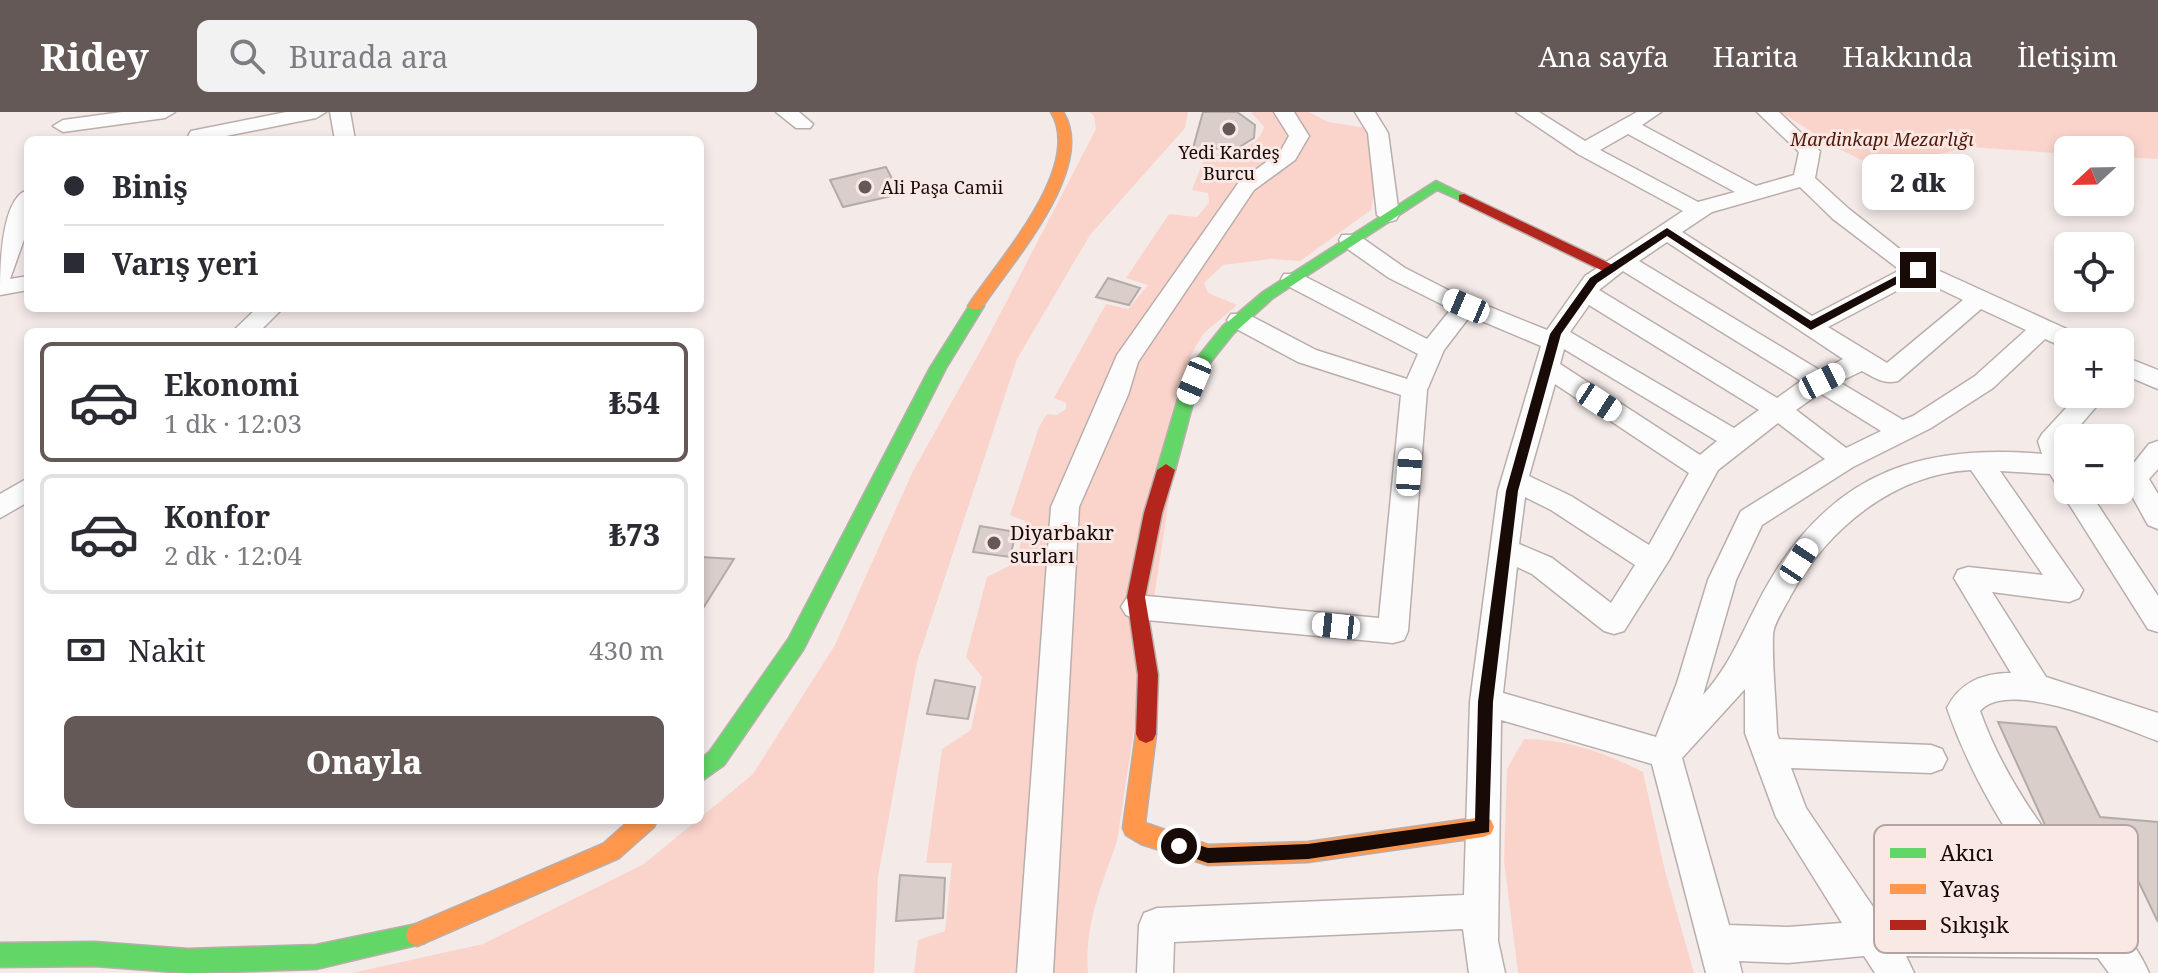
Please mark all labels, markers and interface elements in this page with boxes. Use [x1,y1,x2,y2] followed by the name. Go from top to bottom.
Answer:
[197,20,757,92] search box
[40,30,149,82] text: Ridey
[225,34,269,78] icon: search
[289,36,448,77] text: Burada ara
[1538,37,1669,75] text: Ana sayfa
[1713,37,1798,75] text: Harita
[1842,37,1973,75] text: Hakkında
[2017,37,2118,75] text: İletişim
[1220,120,1238,138] marker: Yedi Kardeş Burcu
[1789,127,1974,151] park label: Mardinkapı Mezarlığı
[2054,136,2134,216] north arrow
[2054,136,2134,504] map controls
[1177,140,1280,185] place label: Yedi Kardeş Burcu
[1862,154,1974,210] callout: 2 dk
[1890,164,1946,200] text: 2 dk
[112,166,188,207] text: Biniş
[881,175,1004,199] place label: Ali Paşa Camii
[856,178,874,196] marker: Ali Paşa Camii
[2054,232,2134,312] button: locate
[112,243,258,284] text: Varış yeri
[1900,252,1936,288] route end
[1439,286,1493,326] car
[2054,328,2134,408] button: +
[1174,354,1214,408] car
[1795,359,1849,403] car
[164,364,299,405] text: Ekonomi
[68,366,140,438] icon: car
[1572,379,1626,425] car
[609,382,660,423] text: ₺54
[164,405,302,441] text: 1 dk · 12:03
[2054,424,2134,504] button: −
[1395,447,1423,497] car
[164,496,270,537] text: Konfor
[68,498,140,570] icon: car
[609,514,660,555] text: ₺73
[1010,519,1115,569] place label: Diyarbakır surları
[985,534,1003,552] marker: Diyarbakır surları
[1776,534,1822,588] car
[164,537,302,573] text: 2 dk · 12:04
[1311,612,1361,640] car
[64,628,108,672] icon: cash
[128,630,206,671] text: Nakit
[589,632,664,668] text: 430 m
[64,716,664,808] button: Onayla
[1874,825,2138,953] legend
[1161,828,1197,864] route start
[1940,837,1993,867] text: Akıcı
[1939,873,2000,903] text: Yavaş
[1940,909,2009,939] text: Sıkışık

